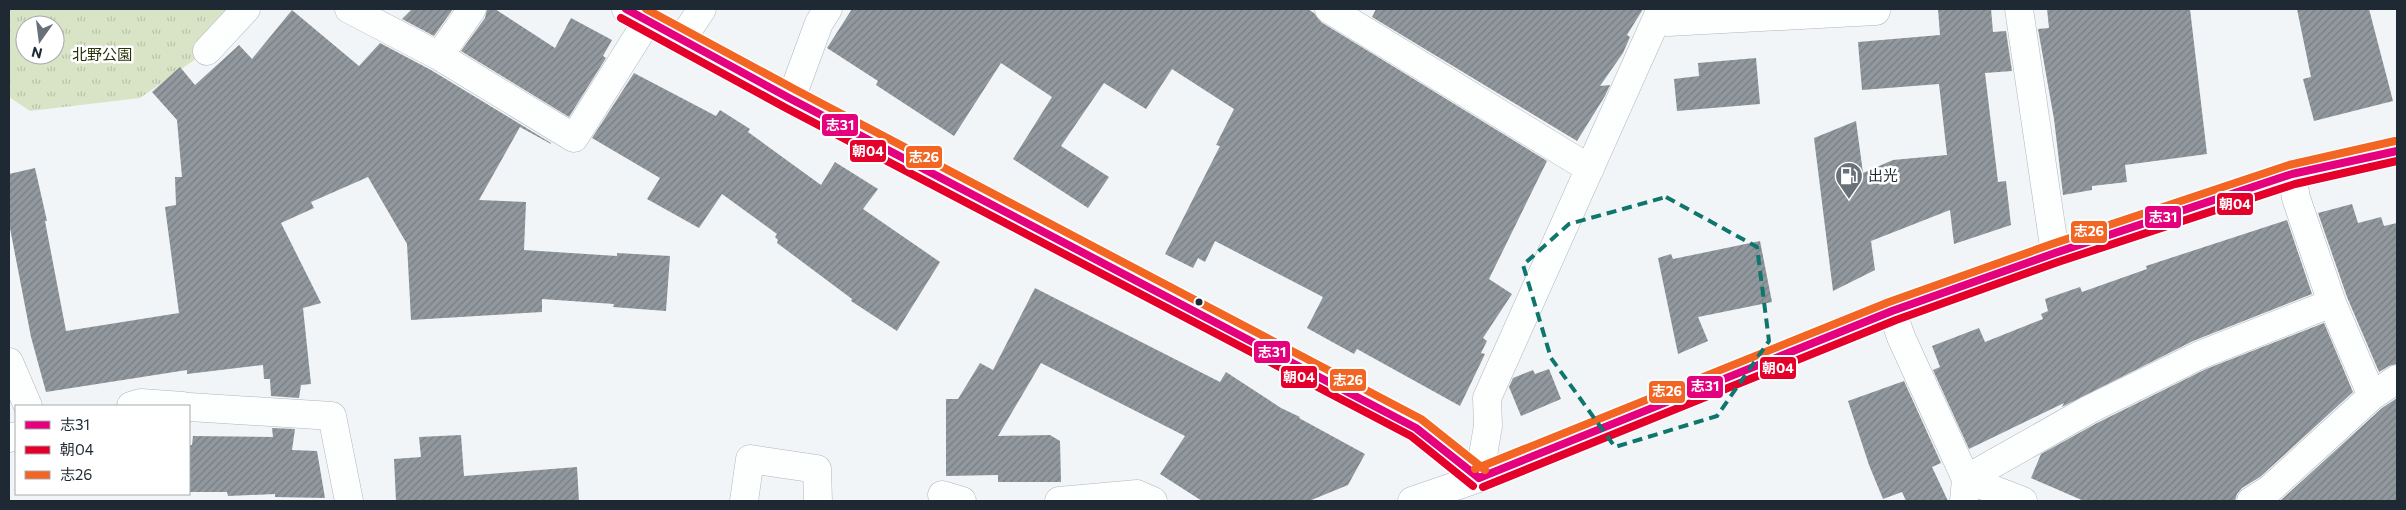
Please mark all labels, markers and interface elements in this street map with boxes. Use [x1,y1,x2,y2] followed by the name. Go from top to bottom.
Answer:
[15,15,65,65] north arrow
[30,44,44,63] text: N
[72,45,132,63] park label: 北野公園
[821,113,859,137] line badge: 志31
[826,116,854,133] text: 志31
[849,139,887,163] line badge: 朝04
[852,142,884,159] text: 朝04
[905,145,943,169] line badge: 志26
[909,148,940,165] text: 志26
[1834,161,1864,200] fuel station icon: 出光
[1868,166,1898,184] place label: 出光
[2216,192,2254,216] line badge: 朝04
[2219,195,2251,212] text: 朝04
[2144,205,2182,229] line badge: 志31
[2149,208,2177,225] text: 志31
[2070,220,2108,244] line badge: 志26
[2074,222,2105,239] text: 志26
[1194,297,1204,307] unlabelled marker
[1253,340,1291,364] line badge: 志31
[1258,343,1286,360] text: 志31
[1759,356,1797,380] line badge: 朝04
[1762,359,1794,376] text: 朝04
[1280,365,1318,389] line badge: 朝04
[1283,368,1315,385] text: 朝04
[1329,368,1367,392] line badge: 志26
[1333,371,1364,388] text: 志26
[1686,375,1724,399] line badge: 志31
[1691,377,1719,394] text: 志31
[1648,380,1686,404] line badge: 志26
[1652,382,1683,399] text: 志26
[15,405,190,495] legend
[60,415,90,433] text: 志31
[60,440,94,458] text: 朝04
[60,465,92,483] text: 志26

